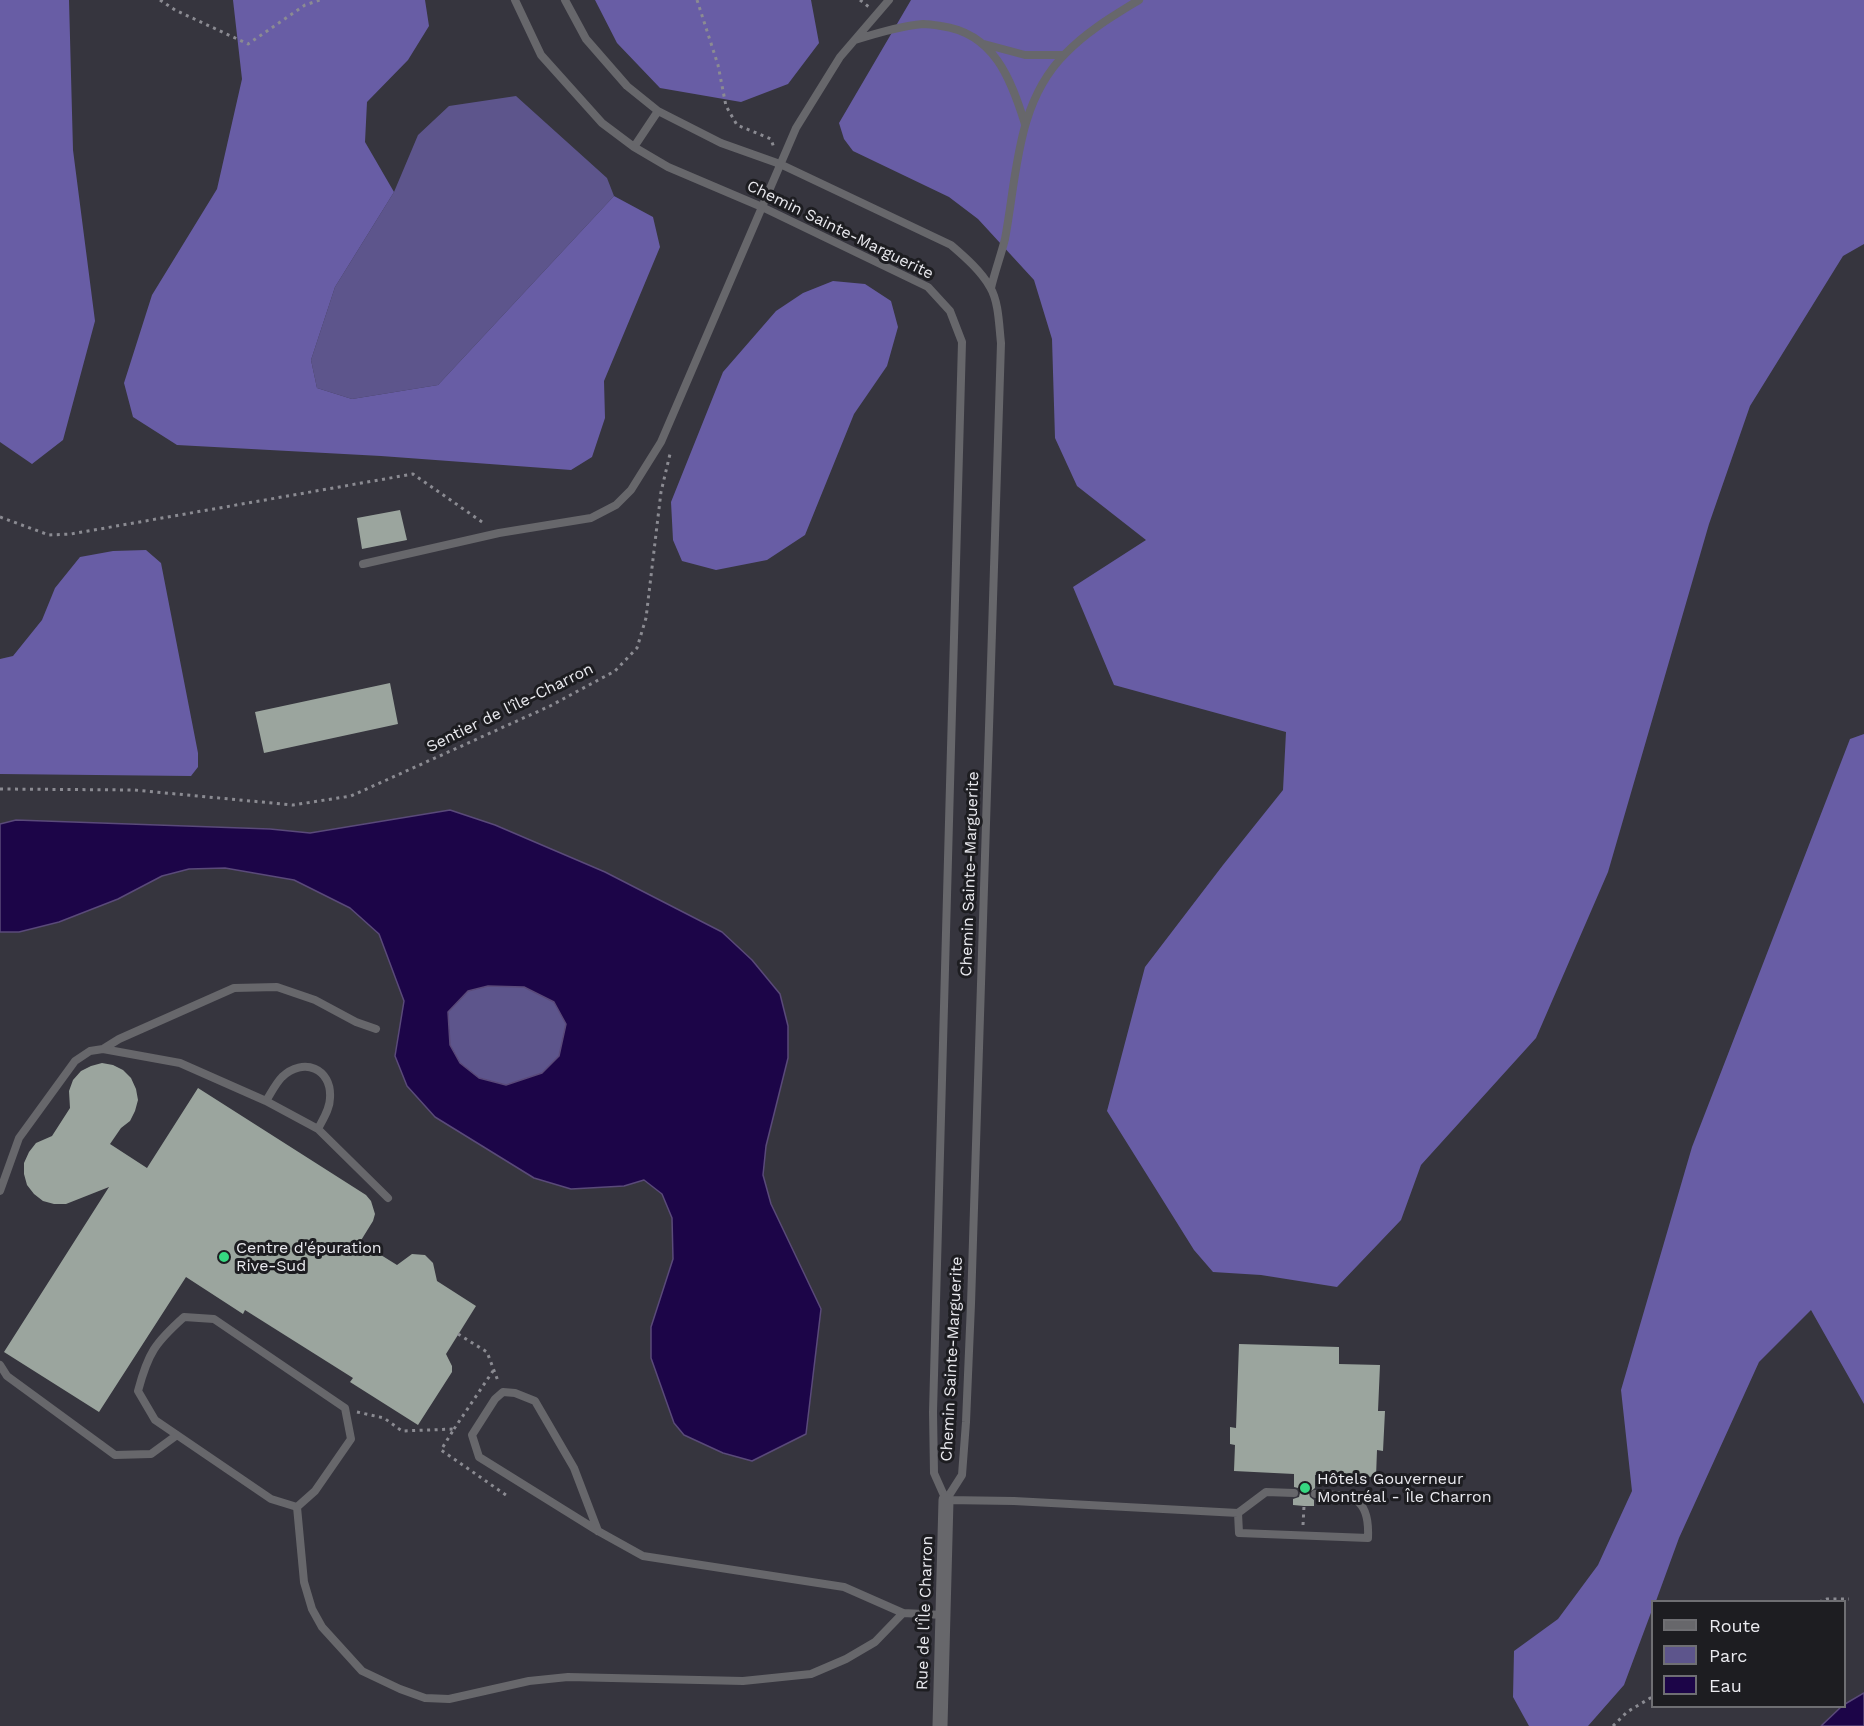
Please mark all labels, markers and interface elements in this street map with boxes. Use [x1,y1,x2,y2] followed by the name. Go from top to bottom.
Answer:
[744,176,936,284] street label: Chemin Sainte-Marguerite
[423,659,597,757] street label: Sentier de l'île-Charron
[957,771,983,977] street label: Chemin Sainte-Marguerite
[236,1238,382,1276] place label: Centre d'épuration Rive-Sud
[217,1250,231,1264] marker: Centre d'épuration Rive-Sud
[937,1256,967,1462] street label: Chemin Sainte-Marguerite
[1317,1469,1492,1507] place label: Hôtels Gouverneur Montréal - Île Charron
[1298,1481,1312,1495] marker: Hôtels Gouverneur Montréal - Île Charron
[913,1535,937,1691] street label: Rue de l'Île Charron
[1651,1600,1846,1708] legend
[1709,1615,1761,1636] text: Route
[1709,1645,1747,1666] text: Parc
[1709,1675,1742,1696] text: Eau

